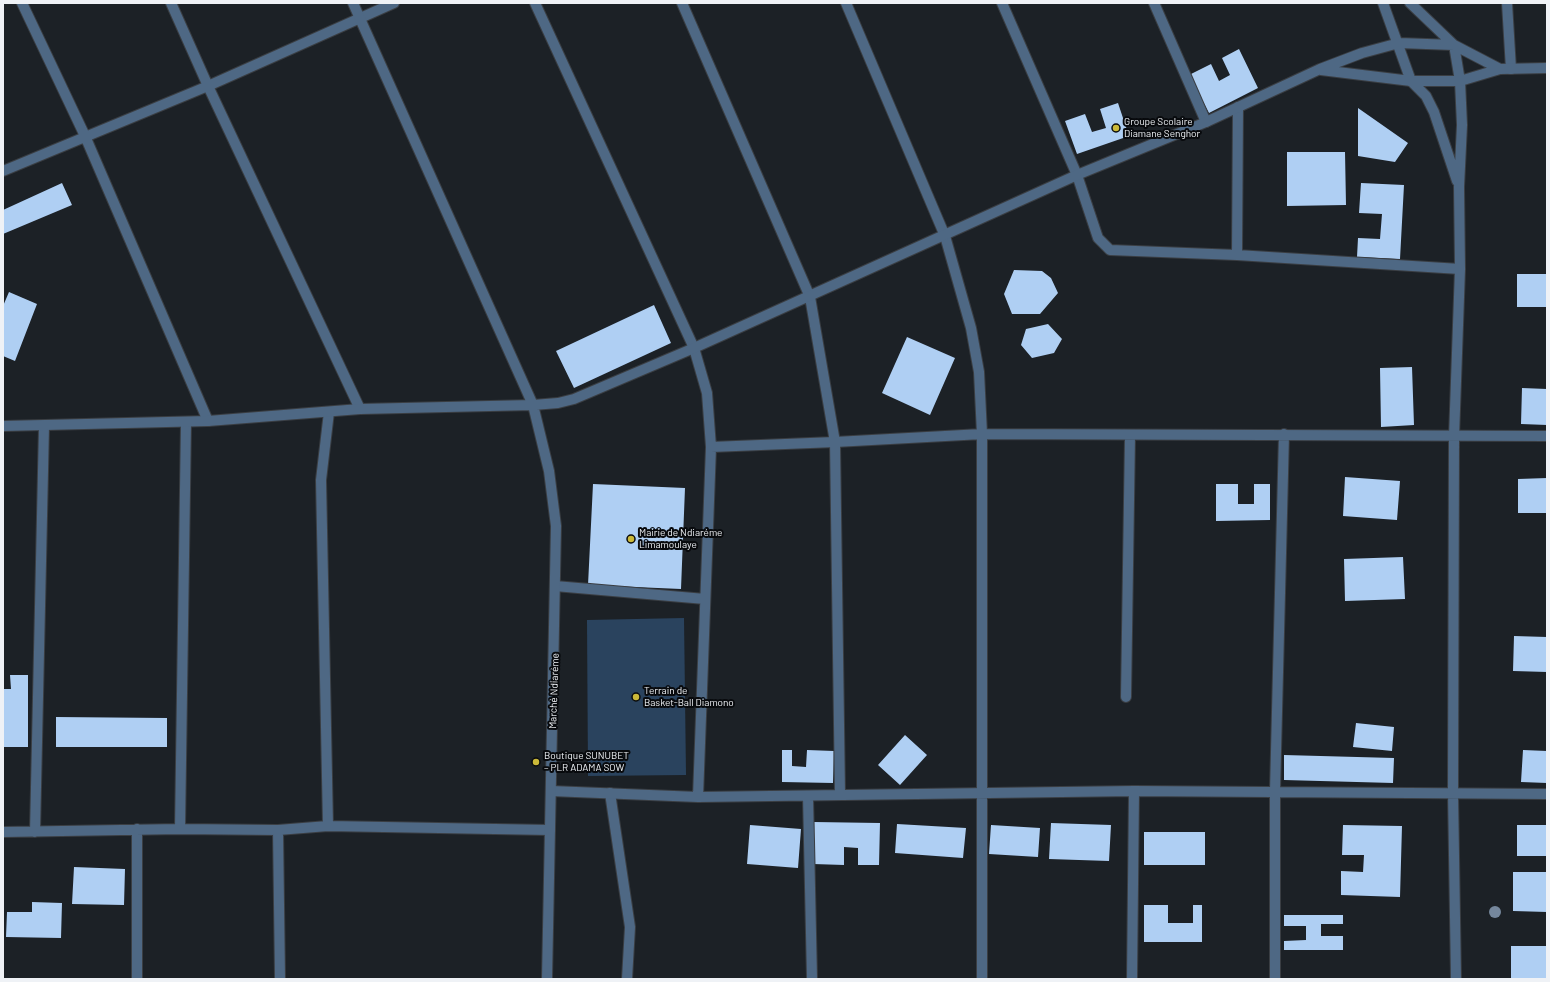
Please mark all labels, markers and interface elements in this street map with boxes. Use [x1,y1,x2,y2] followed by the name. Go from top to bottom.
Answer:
[1124,116,1200,140] place label: Groupe Scolaire Diamane Senghor
[1111,123,1121,133] marker: Groupe Scolaire Diamane Senghor
[639,527,722,550] place label: Mairie de Ndiaréme Limamoulaye
[626,534,636,544] marker: Mairie de Ndiaréme Limamoulaye
[547,653,561,729] street label: Marché Ndiaréme
[644,685,734,708] place label: Terrain de Basket-Ball Diamono
[631,692,641,702] marker: Terrain de Basket-Ball Diamono
[544,750,629,774] place label: Boutique SUNUBET – PLR ADAMA SOW
[531,757,541,767] marker: Boutique SUNUBET – PLR ADAMA SOW

